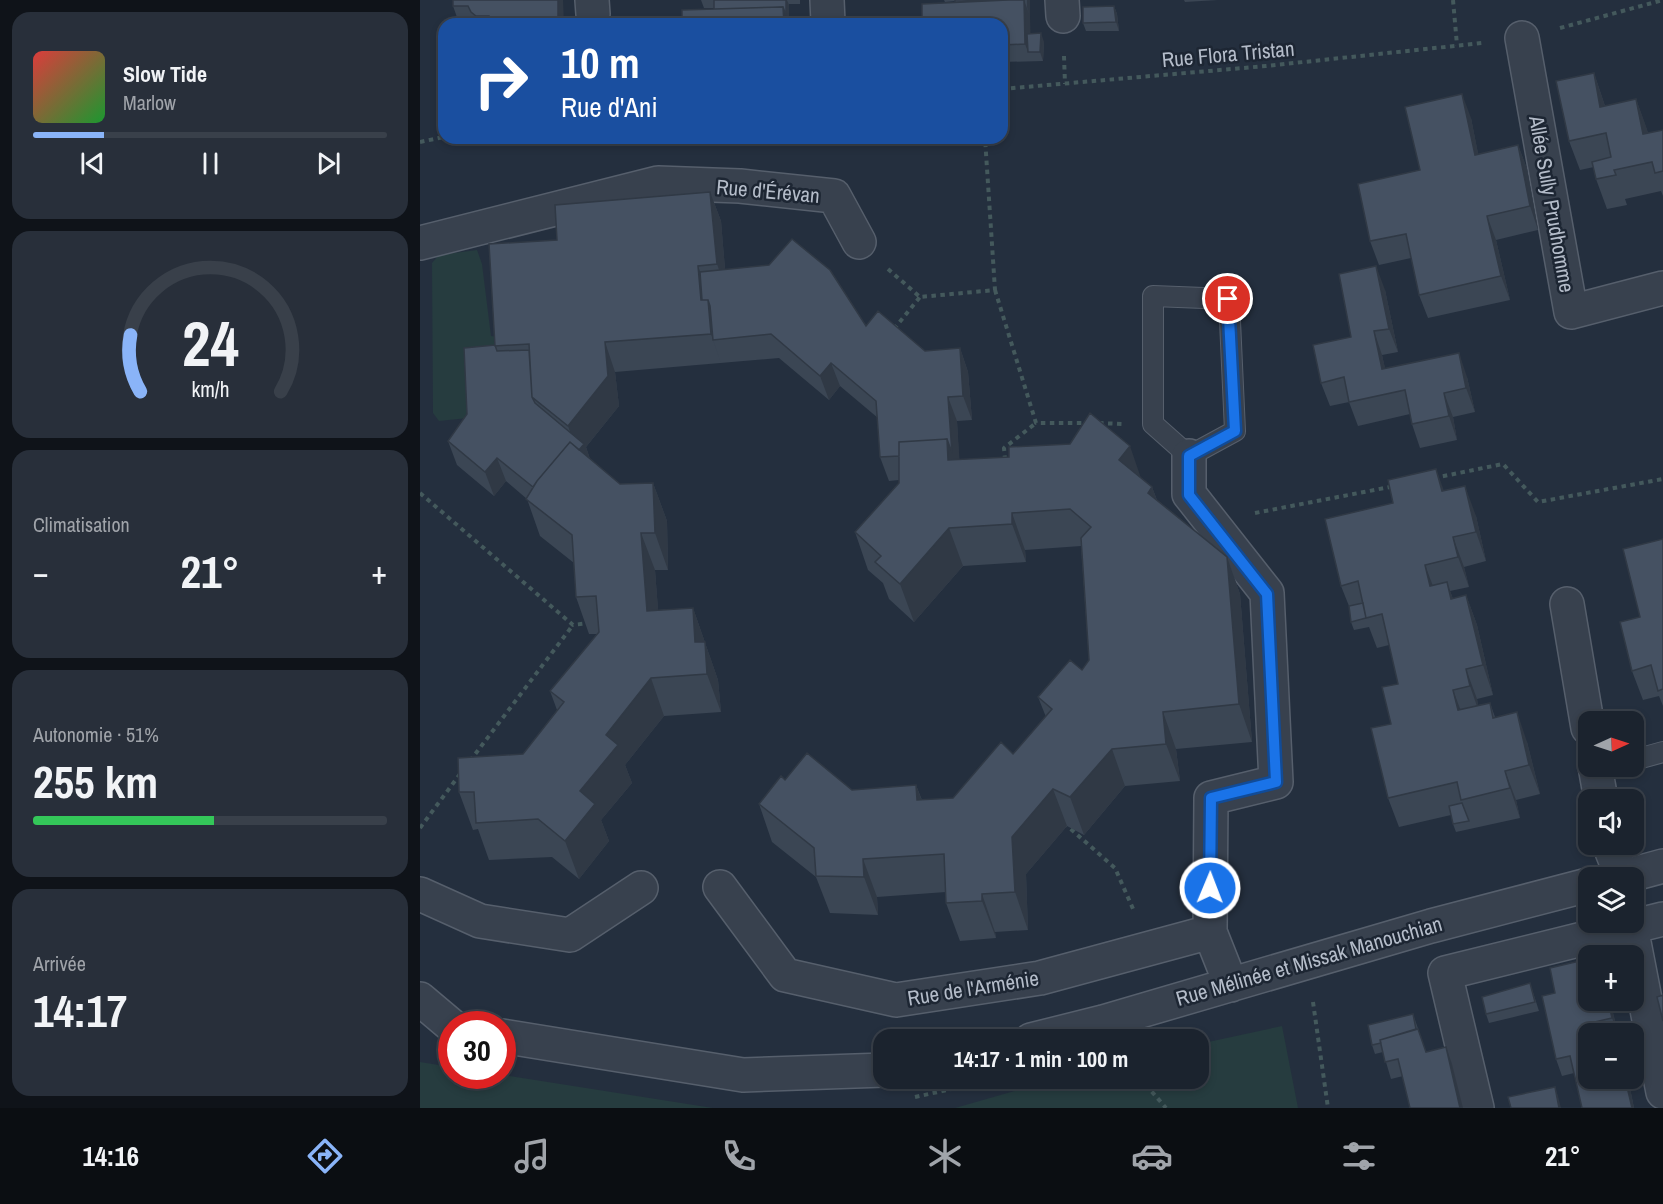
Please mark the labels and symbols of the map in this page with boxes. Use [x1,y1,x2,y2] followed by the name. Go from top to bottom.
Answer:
[1160,34,1296,74] street label: Rue Flora Tristan
[1522,112,1582,295] street label: Allée Sully Prudhomme
[715,172,821,210] street label: Rue d'Érévan
[1202,273,1253,324] pin
[1578,711,1644,777] north arrow
[1178,856,1242,920] position arrow
[1173,909,1445,1013] street label: Rue Mélinée et Missak Manouchian
[905,963,1041,1013] street label: Rue de l'Arménie
[438,1011,516,1089] speed limit sign: 30

